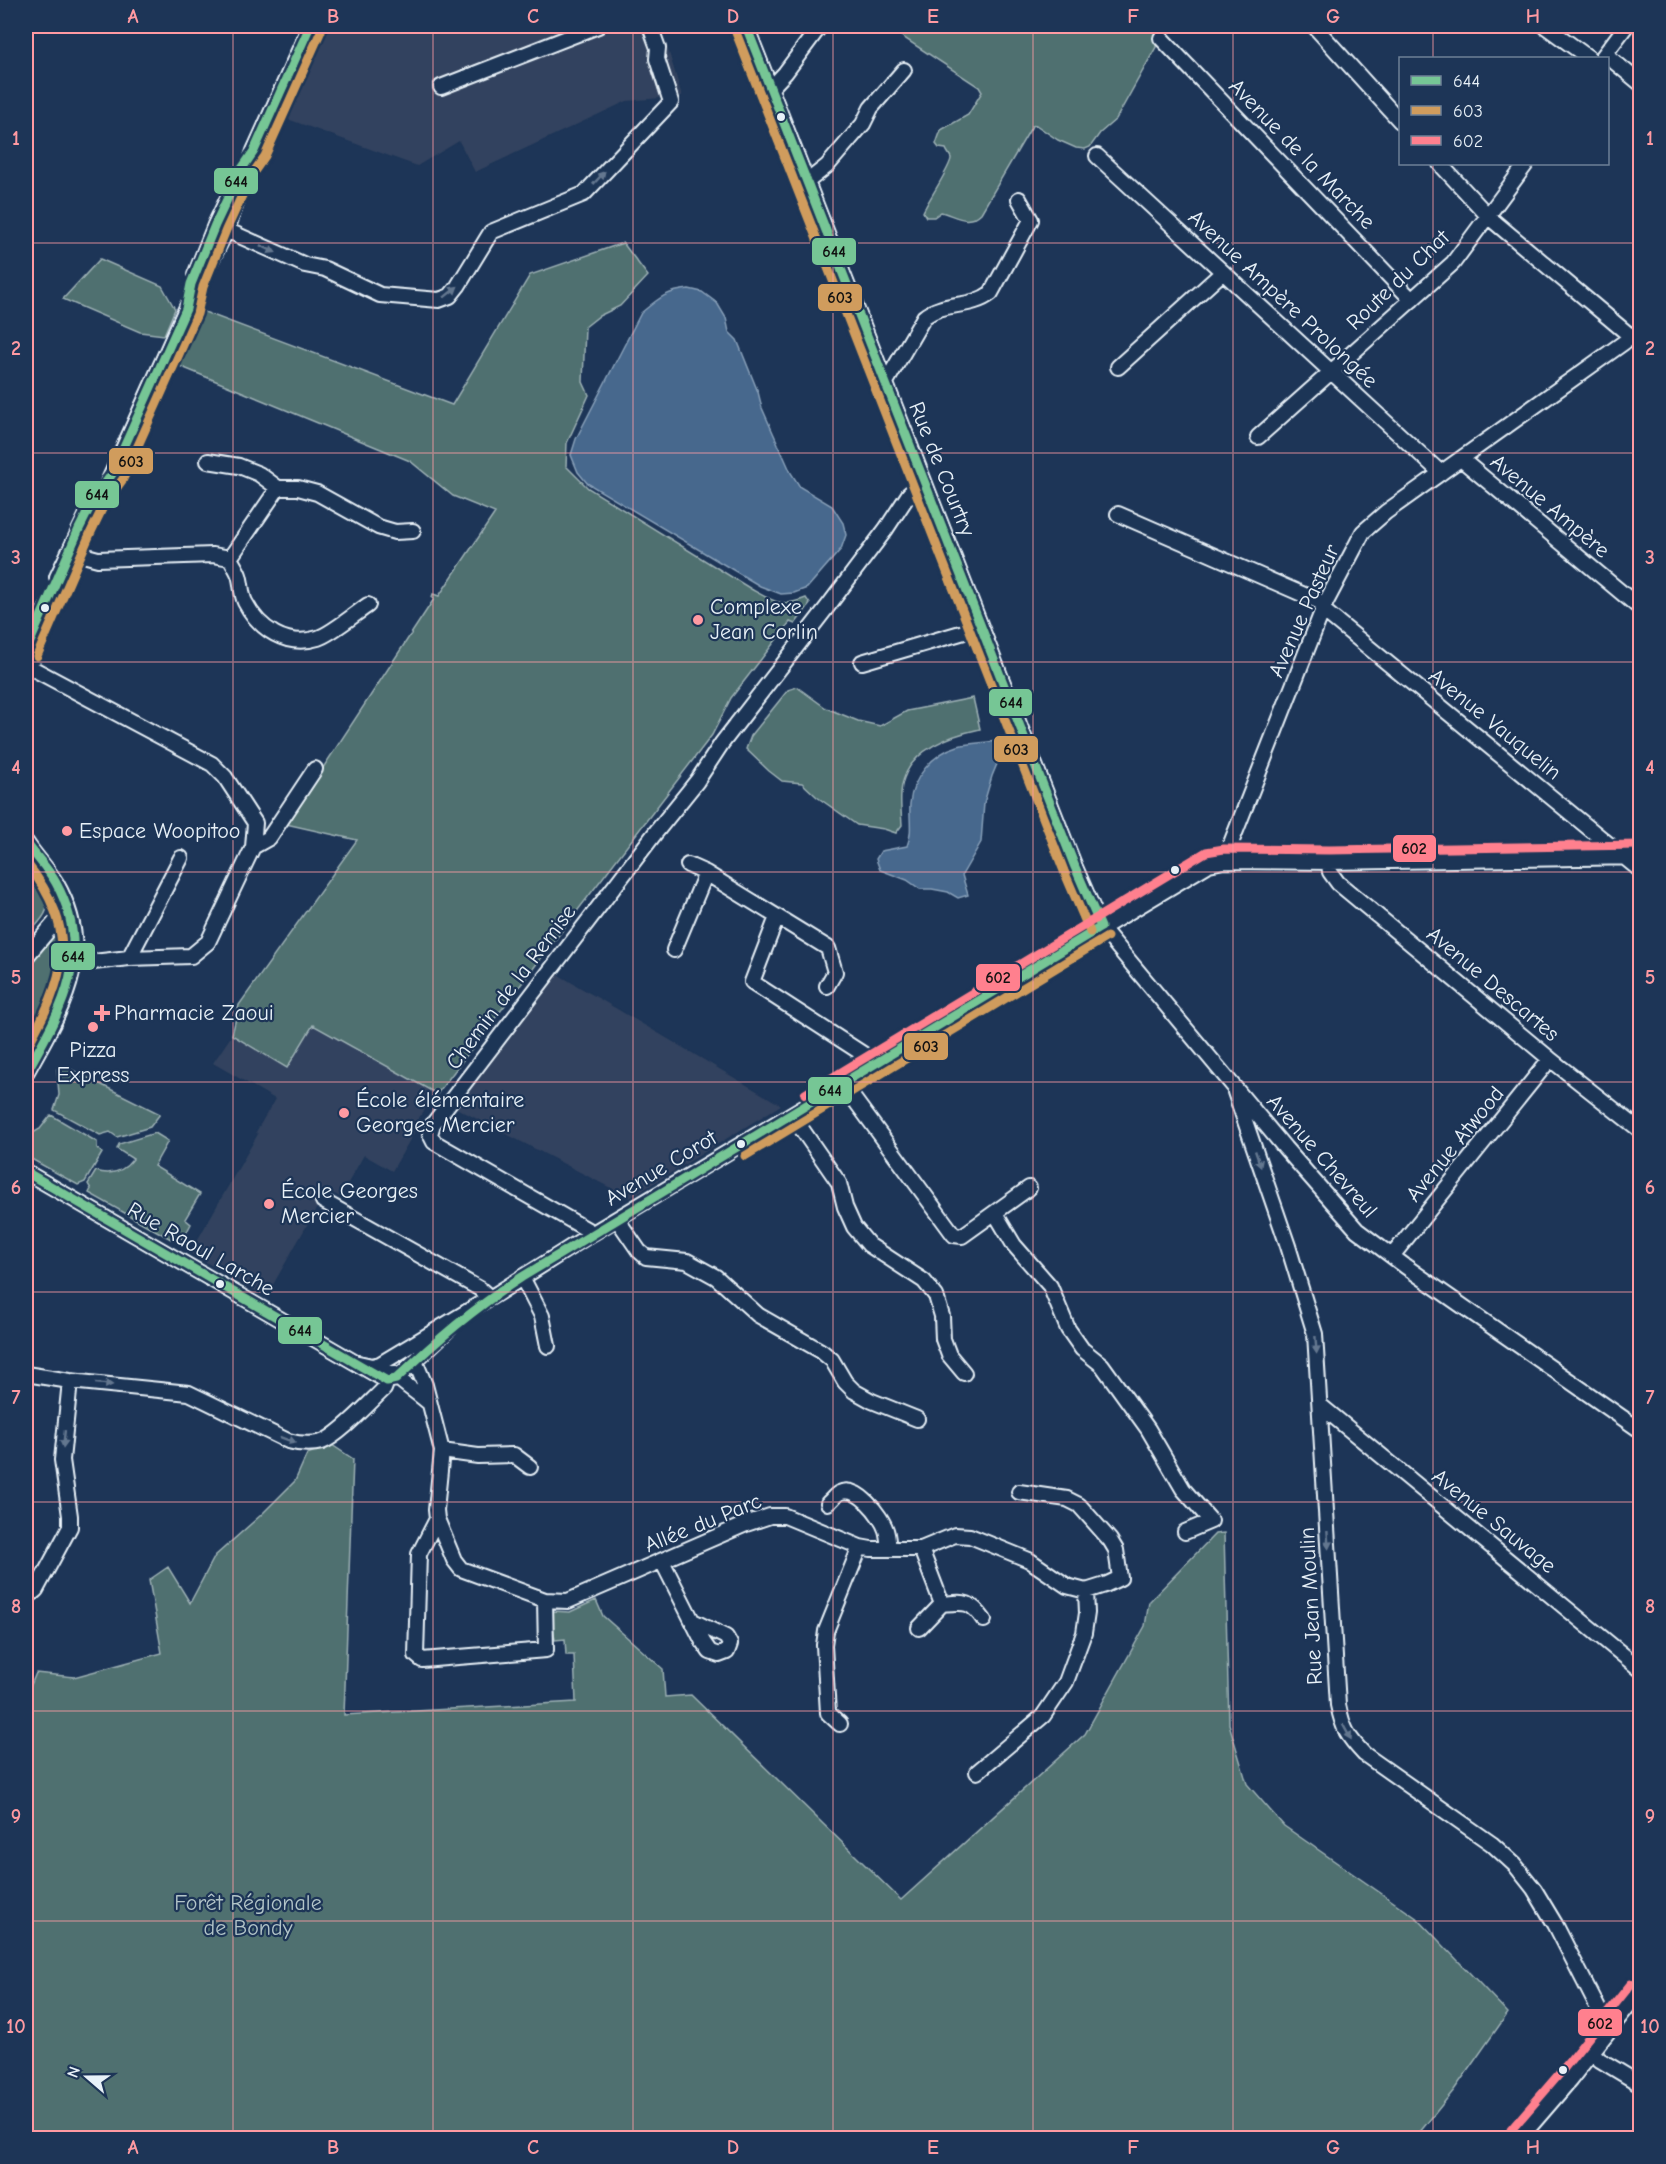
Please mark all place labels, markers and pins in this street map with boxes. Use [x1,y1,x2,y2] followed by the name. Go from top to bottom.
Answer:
[775,111,787,123] unlabelled marker
[710,594,818,645] place label: Complexe Jean Corlin
[39,602,51,614] unlabelled marker
[691,613,705,627] marker: Complexe Jean Corlin
[79,818,241,844] place label: Espace Woopitoo
[60,824,74,838] marker: Espace Woopitoo
[1169,864,1181,876] unlabelled marker
[114,1000,274,1026] place label: Pharmacie Zaoui
[95,1006,109,1020] marker: Pharmacie Zaoui
[86,1020,100,1034] marker: Pizza Express
[57,1037,130,1088] place label: Pizza Express
[356,1087,524,1138] place label: École élémentaire Georges Mercier
[337,1106,351,1120] marker: École élémentaire Georges Mercier
[735,1138,747,1150] unlabelled marker
[281,1178,418,1229] place label: École Georges Mercier
[262,1197,276,1211] marker: École Georges Mercier
[214,1278,226,1290] unlabelled marker
[1557,2064,1569,2076] unlabelled marker

